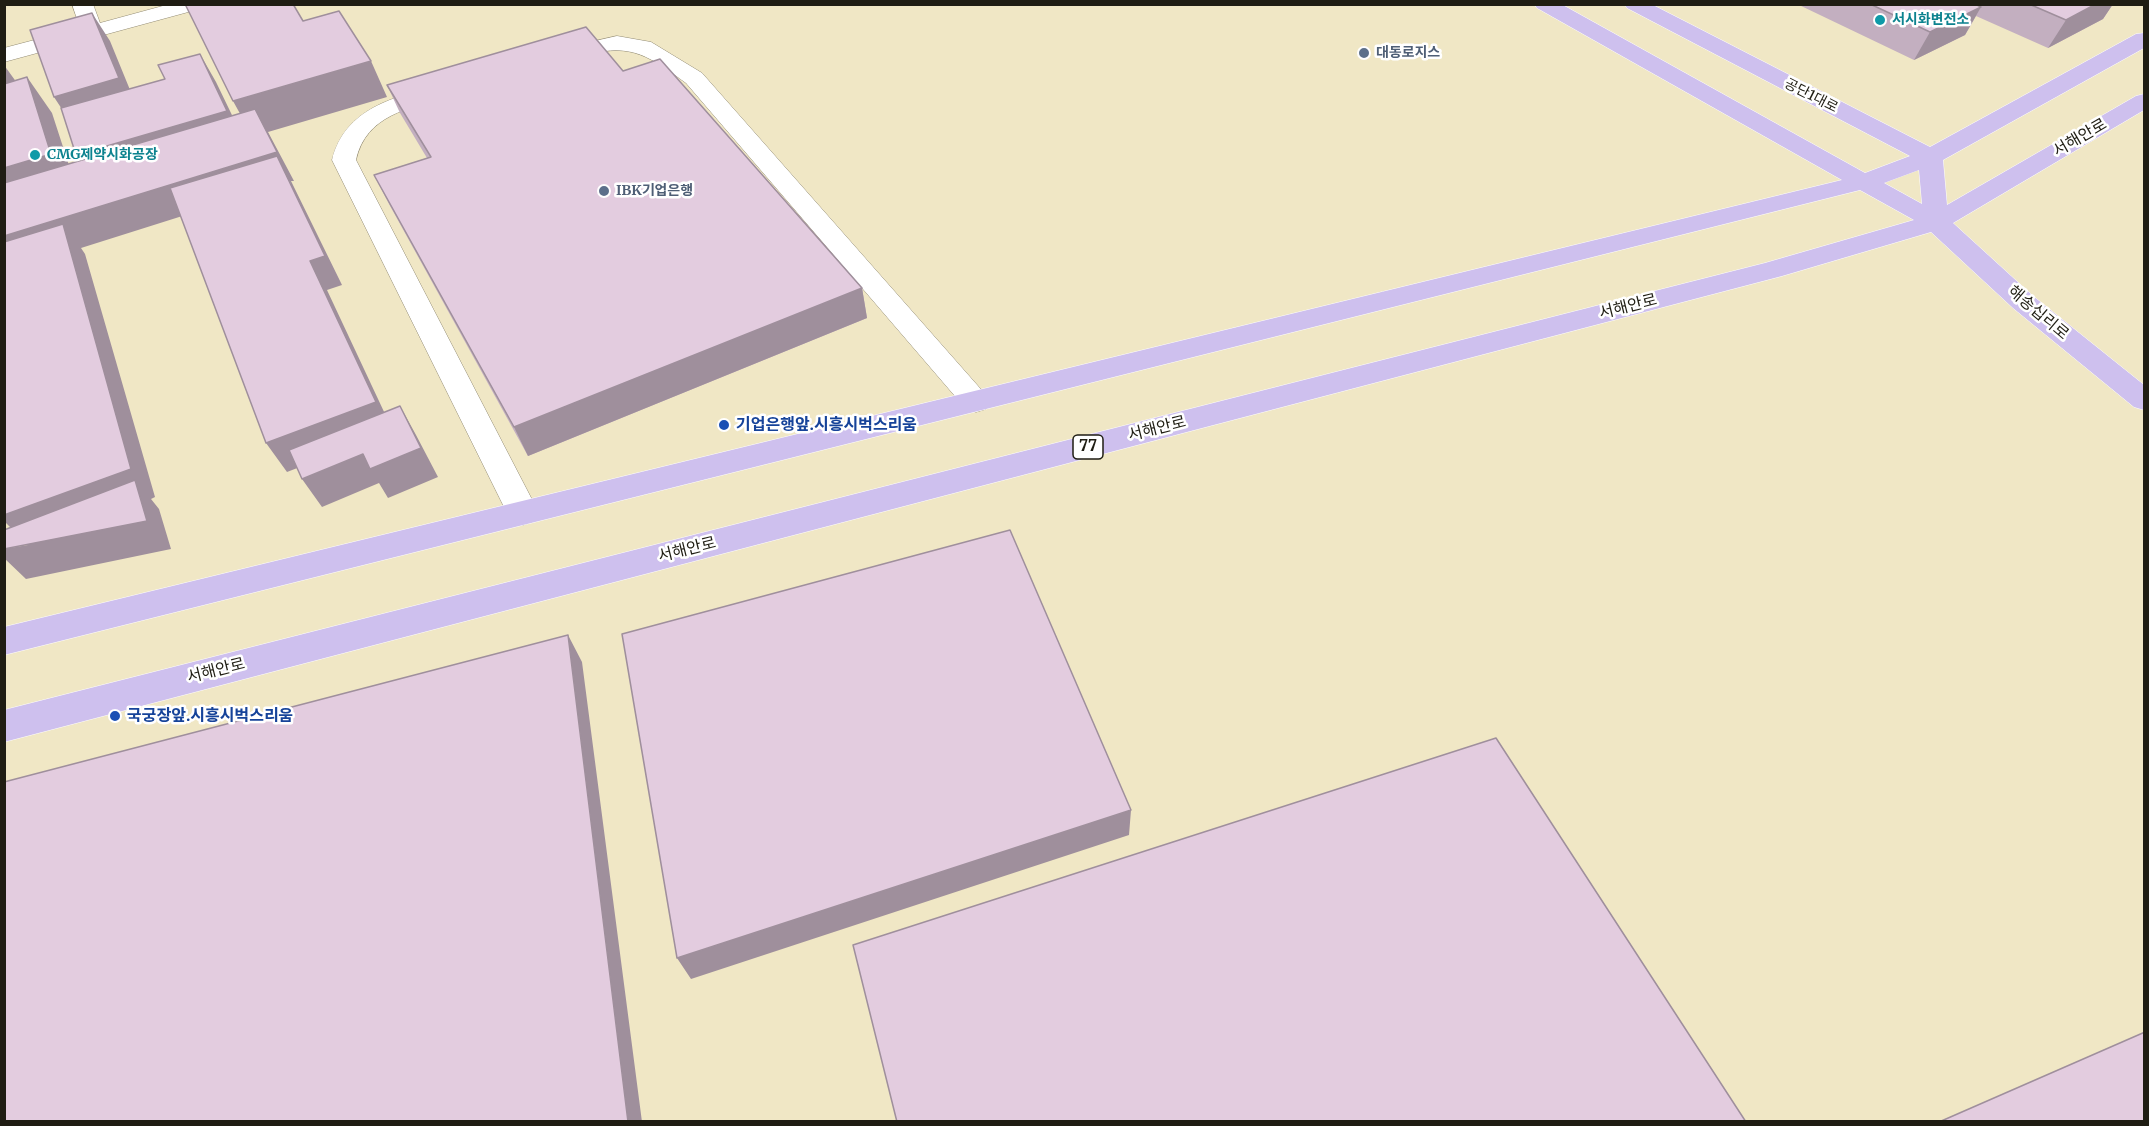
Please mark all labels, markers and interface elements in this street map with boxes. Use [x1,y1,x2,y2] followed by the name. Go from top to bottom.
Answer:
[1892,12,1969,28] place label: 서시화변전소
[1873,13,1887,27] marker: 서시화변전소
[1376,45,1440,61] place label: 대동로지스
[1357,46,1371,60] marker: 대동로지스
[1781,75,1841,117] street label: 공단1대로
[2050,115,2110,161] street label: 서해안로
[47,147,158,163] place label: CMG제약시화공장
[28,148,42,162] marker: CMG제약시화공장
[616,183,693,199] place label: IBK기업은행
[597,184,611,198] marker: IBK기업은행
[2004,282,2072,344] street label: 해송십리로
[1597,291,1659,323] street label: 서해안로
[1126,413,1188,445] street label: 서해안로
[736,415,917,435] place label: 기업은행앞.시흥시벅스리움
[717,418,731,432] marker: 기업은행앞.시흥시벅스리움
[1073,435,1103,459] road number: 77
[656,534,718,566] street label: 서해안로
[185,655,247,687] street label: 서해안로
[127,706,293,726] place label: 국궁장앞.시흥시벅스리움
[108,709,122,723] marker: 국궁장앞.시흥시벅스리움

